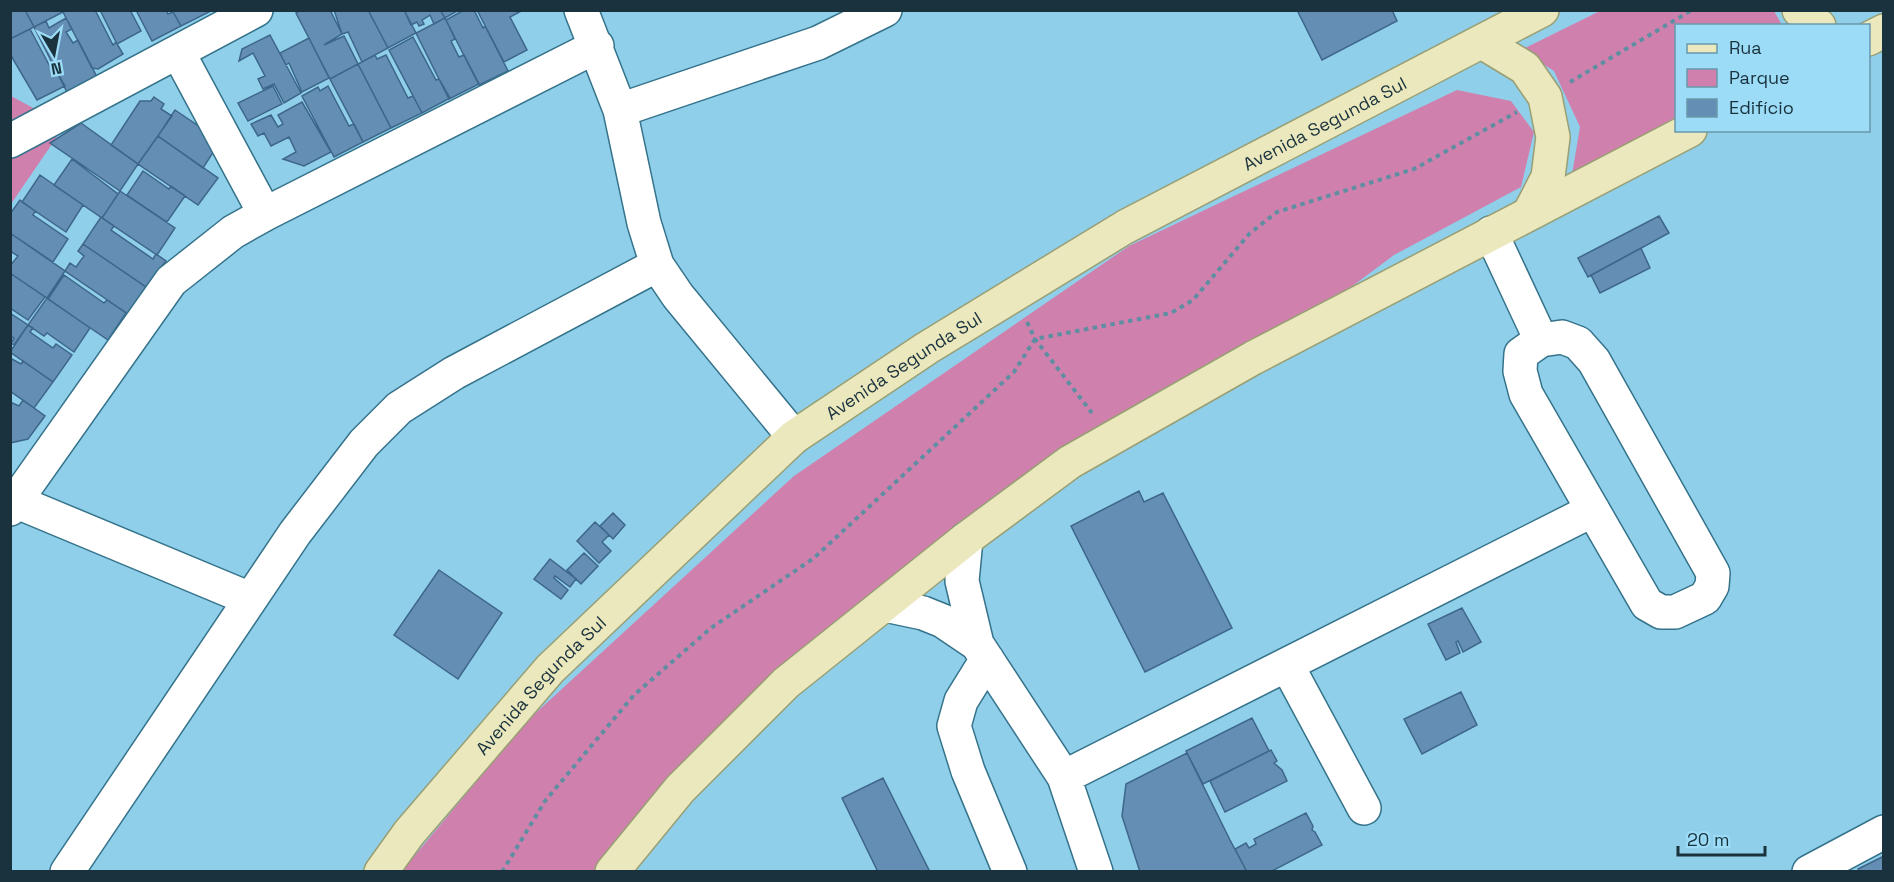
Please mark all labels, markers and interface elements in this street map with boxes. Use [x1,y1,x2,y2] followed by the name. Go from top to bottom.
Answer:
[24,24,84,84] north arrow
[1675,24,1870,132] legend
[1729,36,1762,59] text: Rua
[49,57,64,80] text: N
[1729,66,1790,89] text: Parque
[1239,71,1410,175] street label: Avenida Segunda Sul
[1729,96,1794,119] text: Edifício
[821,306,986,424] street label: Avenida Segunda Sul
[470,611,610,759] street label: Avenida Segunda Sul
[1678,819,1765,857] scale bar
[1687,828,1730,851] text: 20 m

